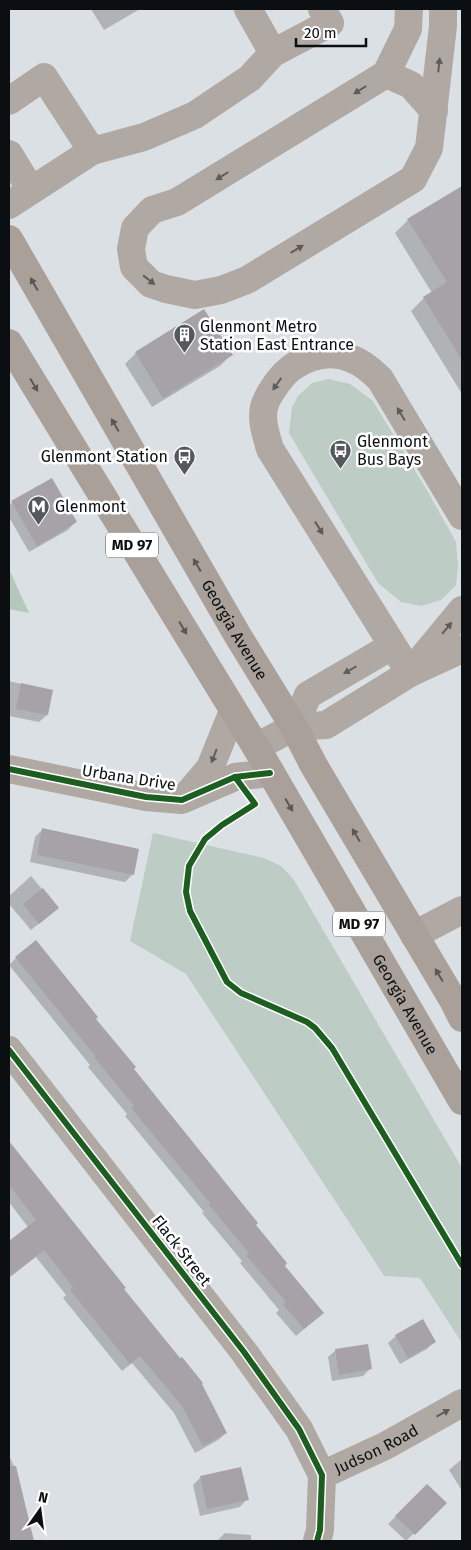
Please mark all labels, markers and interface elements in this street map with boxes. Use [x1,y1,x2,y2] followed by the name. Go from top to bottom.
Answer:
[296,15,366,47] scale bar
[304,24,337,42] text: 20 m
[435,57,443,73] one-way arrow
[353,86,366,95] one-way arrow
[215,171,228,180] one-way arrow
[291,245,304,254] one-way arrow
[142,275,155,286] one-way arrow
[30,277,39,290] one-way arrow
[200,317,354,354] place label: Glenmont Metro Station East Entrance
[172,323,196,354] building icon: Glenmont Metro Station East Entrance
[272,377,282,390] one-way arrow
[30,378,39,391] one-way arrow
[397,408,406,421] one-way arrow
[111,418,120,431] one-way arrow
[357,432,428,469] place label: Glenmont Bus Bays
[329,438,353,469] bus stop icon: Glenmont Bus Bays
[172,444,196,475] bus stop icon: Glenmont Station
[41,447,168,466] place label: Glenmont Station
[27,494,51,525] metro station icon: Glenmont
[55,497,126,516] place label: Glenmont
[314,521,323,534] one-way arrow
[106,532,158,558] road number: MD 97
[192,559,201,572] one-way arrow
[197,576,271,683] street label: Georgia Avenue
[178,622,187,635] one-way arrow
[442,622,453,635] one-way arrow
[344,666,357,675] one-way arrow
[210,749,218,764] one-way arrow
[81,761,177,794] street label: Urbana Drive
[285,798,294,811] one-way arrow
[351,829,360,842] one-way arrow
[333,912,385,936] road number: MD 97
[369,951,442,1058] street label: Georgia Avenue
[434,969,443,982] one-way arrow
[148,1211,215,1290] street label: Flack Street
[436,1409,450,1418] one-way arrow
[331,1420,422,1478] street label: Judson Road
[15,1485,65,1535] north arrow
[36,1488,50,1507] text: N

